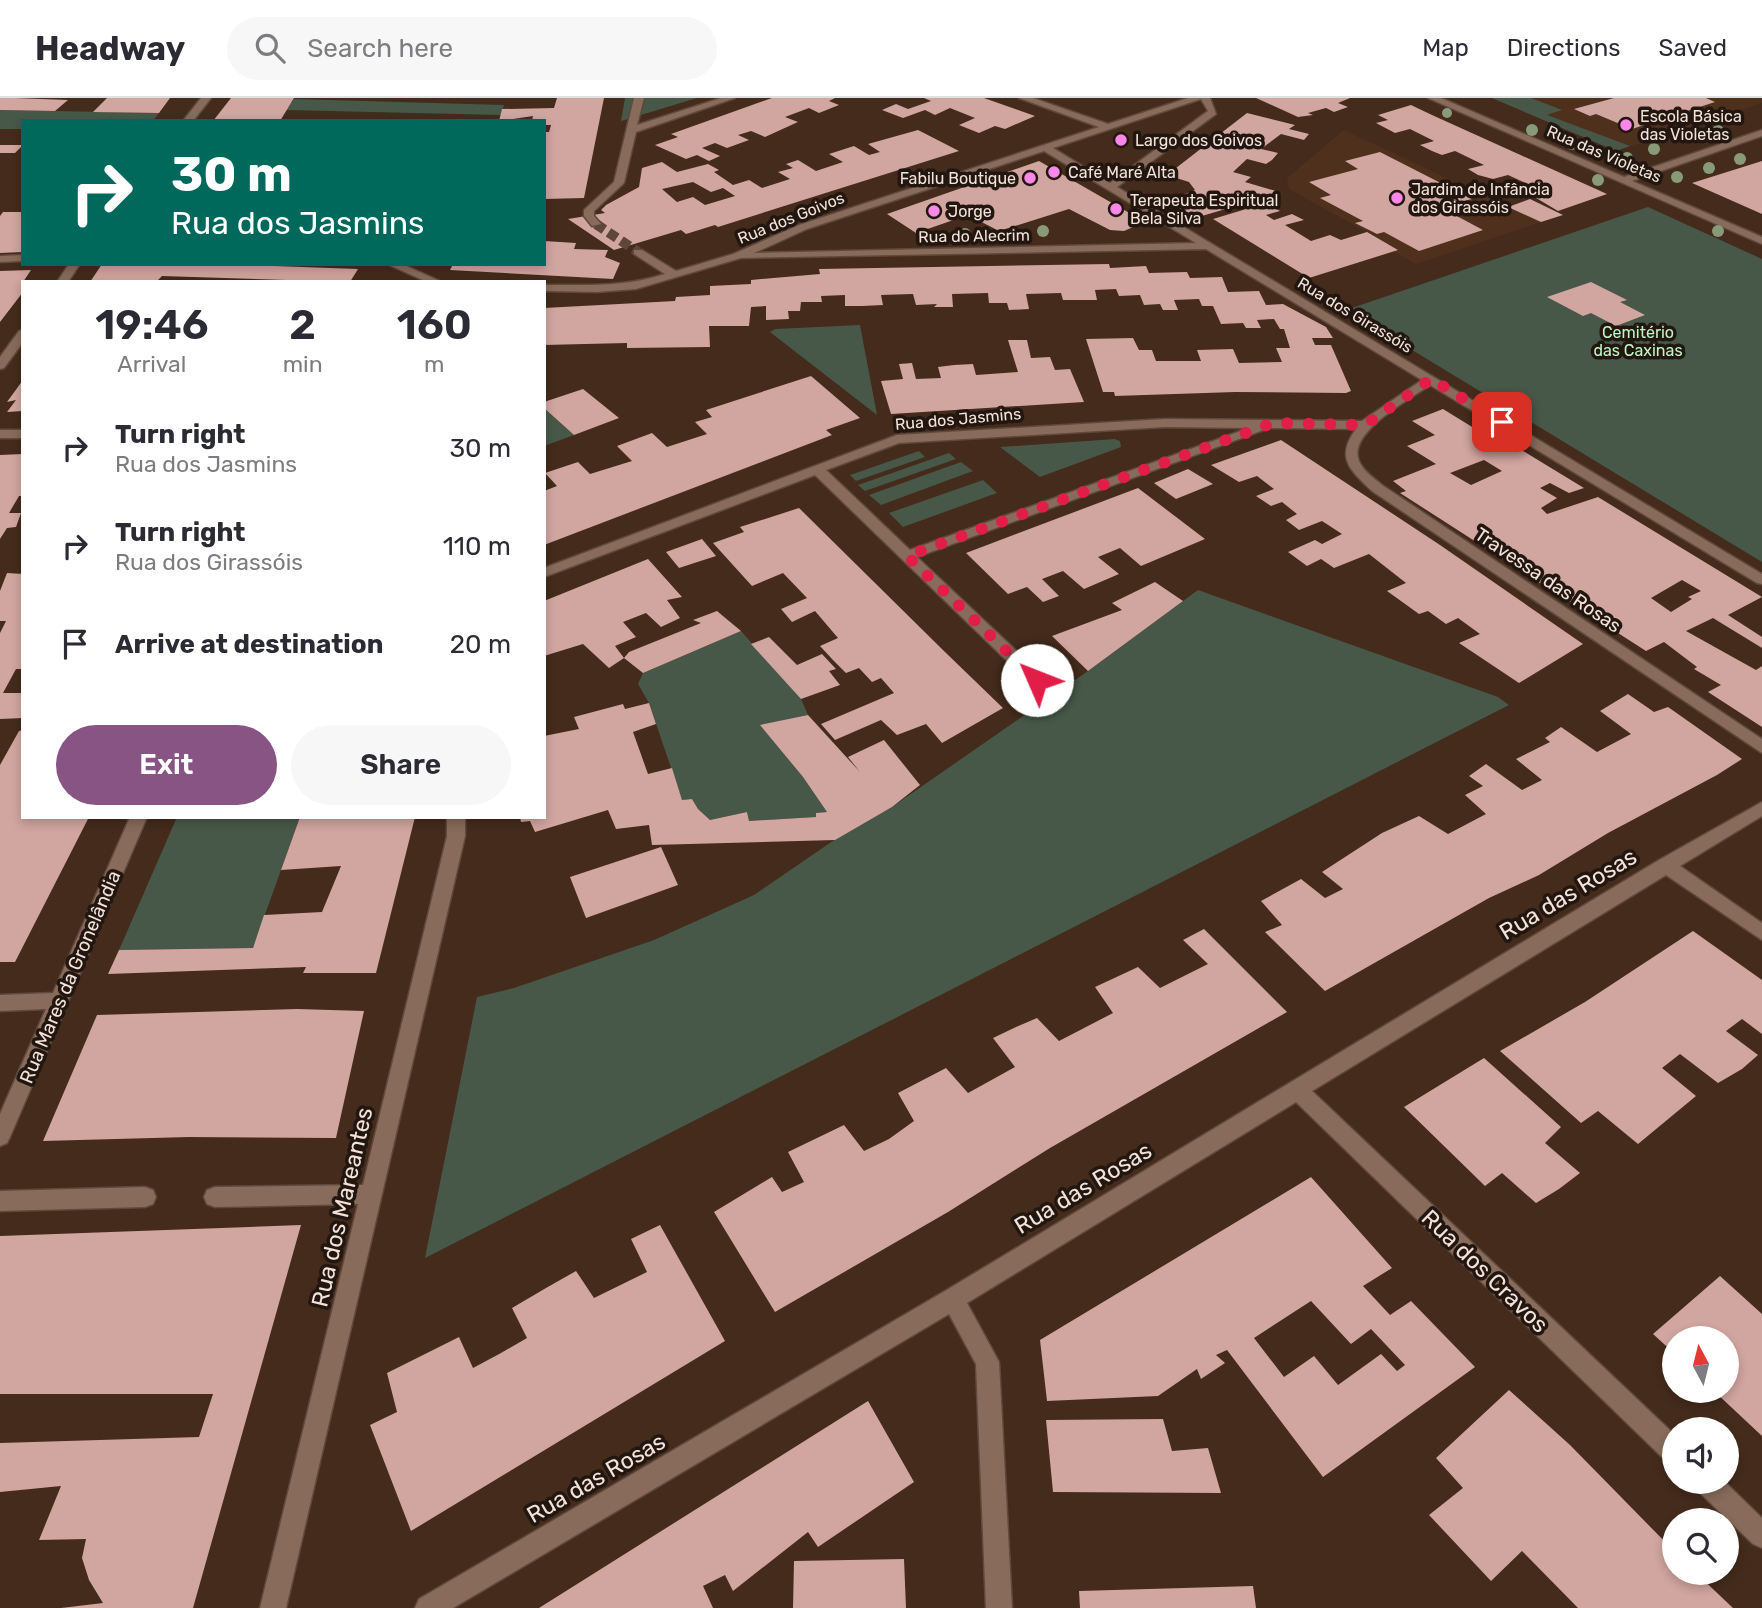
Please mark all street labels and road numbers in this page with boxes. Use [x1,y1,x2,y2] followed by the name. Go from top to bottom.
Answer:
[1544,121,1664,187] street label: Rua das Violetas
[735,188,847,248] street label: Rua dos Goivos
[918,226,1030,246] street label: Rua do Alecrim
[1294,273,1416,357] street label: Rua dos Girassóis
[894,404,1022,434] street label: Rua dos Jasmins
[1471,523,1625,637] street label: Travessa das Rosas
[1494,842,1642,946] street label: Rua das Rosas
[15,867,125,1087] street label: Rua Mares da Gronelândia
[305,1105,379,1309] street label: Rua dos Mareantes
[1009,1136,1157,1240] street label: Rua das Rosas
[1416,1204,1554,1338] street label: Rua dos Cravos
[522,1427,670,1529] street label: Rua das Rosas

